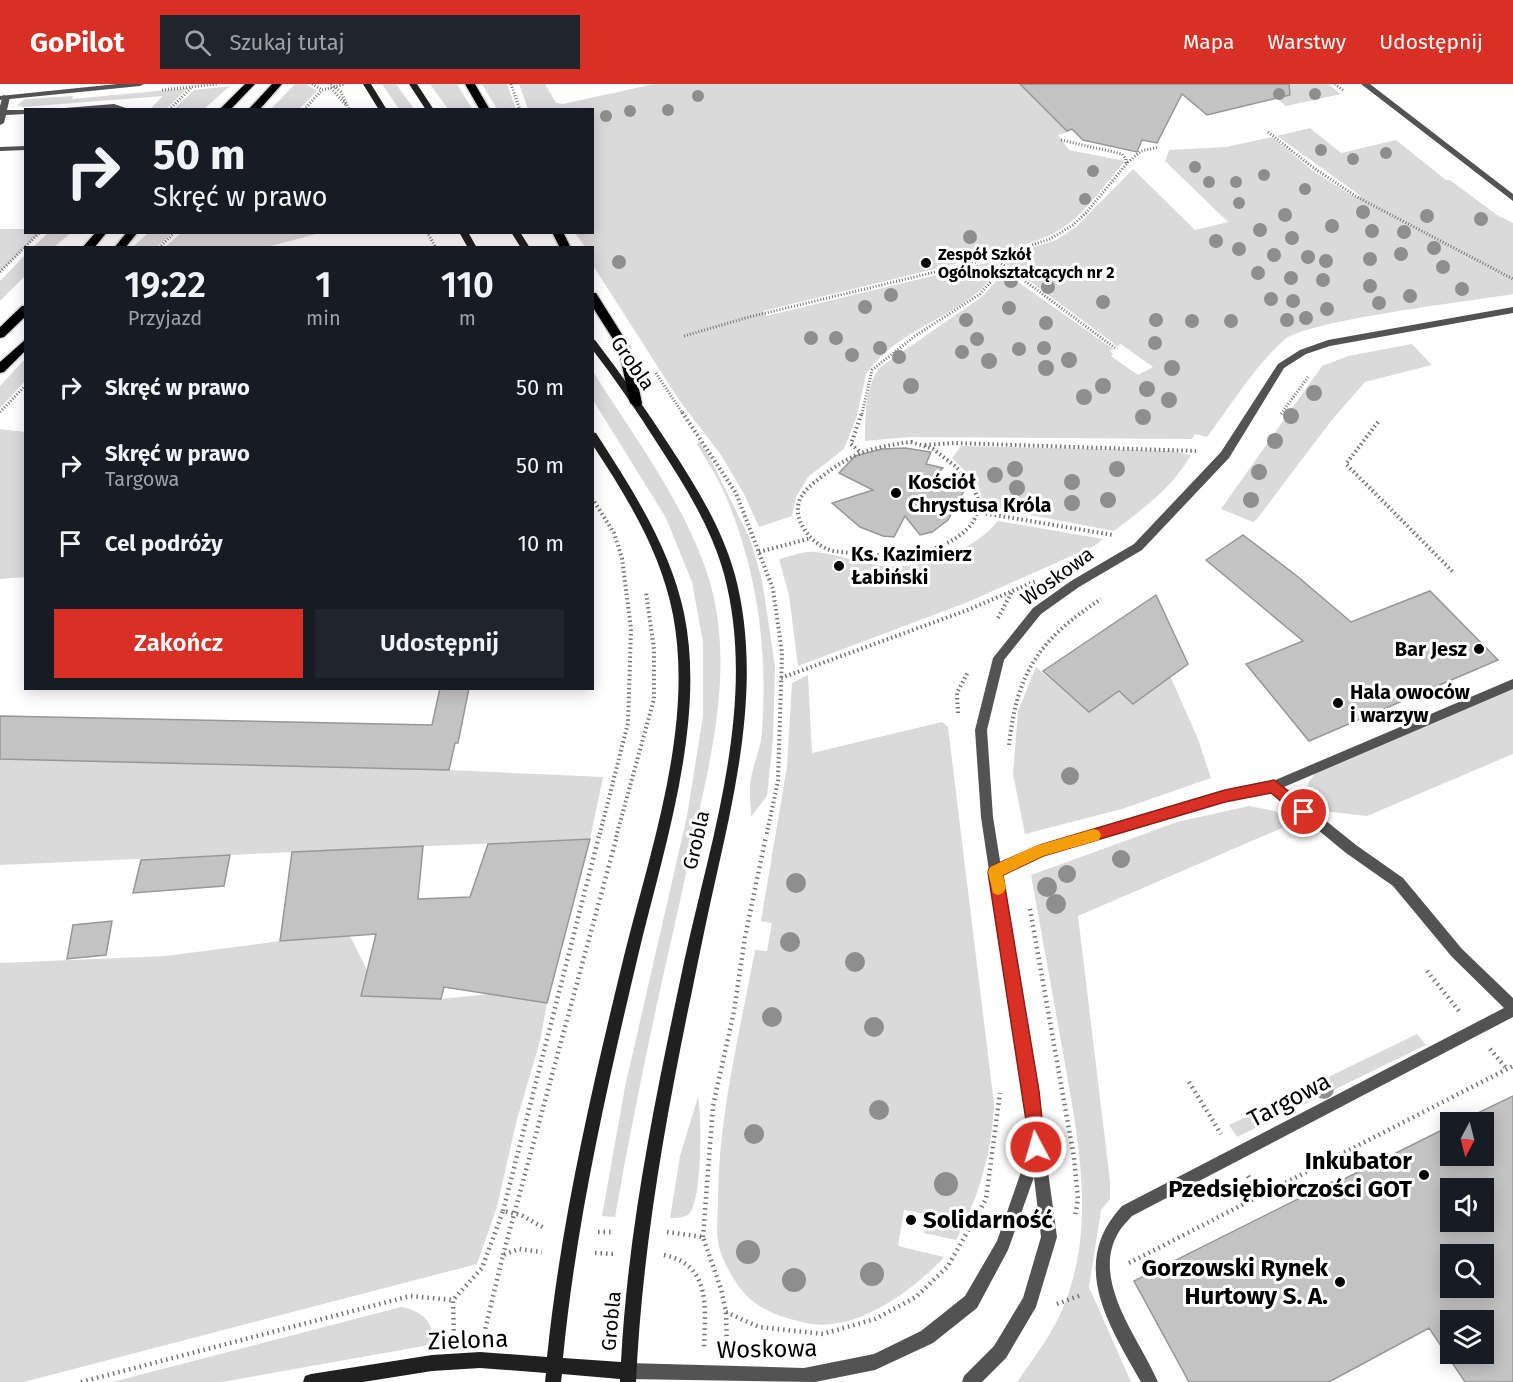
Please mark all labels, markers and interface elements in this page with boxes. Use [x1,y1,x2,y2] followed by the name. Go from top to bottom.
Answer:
[160,15,580,69] search box
[30,26,124,59] text: GoPilot
[181,26,214,59] icon: search
[229,29,345,56] text: Szukaj tutaj
[1183,29,1234,55] text: Mapa
[1267,29,1346,55] text: Warstwy
[1379,29,1483,55] text: Udostępnij
[153,130,246,180] text: 50 m
[54,132,132,210] icon: right
[153,181,328,213] text: Skręć w prawo
[938,245,1115,282] place label: Zespół Szkół Ogólnokształcących nr 2
[919,256,933,270] marker: Zespół Szkół Ogólnokształcących nr 2
[124,263,206,307] text: 19:22
[315,263,332,307] text: 1
[441,263,494,307] text: 110
[128,306,202,330] text: Przyjazd
[306,306,341,330] text: min
[459,306,476,330] text: m
[606,332,660,394] street label: Grobla
[54,371,87,404] icon: right
[105,374,250,401] text: Skręć w prawo
[516,374,564,401] text: 50 m
[105,440,250,467] text: Skręć w prawo
[54,449,87,482] icon: right
[516,452,564,479] text: 50 m
[105,467,179,491] text: Targowa
[908,470,1052,517] place label: Kościół Chrystusa Króla
[889,486,903,500] marker: Kościół Chrystusa Króla
[54,527,87,560] icon: arrive
[105,530,223,557] text: Cel podróży
[518,530,564,557] text: 10 m
[851,542,972,589] place label: Ks. Kazimierz Łabiński
[1016,542,1098,610] street label: Woskowa
[832,559,846,573] marker: Ks. Kazimierz Łabiński
[54,609,303,678] button: Zakończ
[315,609,564,678] button: Udostępnij
[1395,637,1467,661] place label: Bar Jesz
[1472,642,1486,656] marker: Bar Jesz
[1350,680,1470,727] place label: Hala owoców i warzyw
[1331,696,1345,710] marker: Hala owoców i warzyw
[1278,786,1329,837] pin
[1287,795,1320,828] icon: arrive
[678,808,714,872] street label: Grobla
[1243,1067,1335,1133] street label: Targowa
[1440,1112,1494,1166] north arrow
[1440,1112,1494,1364] map controls
[1004,1115,1068,1179] position arrow
[1168,1147,1412,1203] place label: Inkubator Pzedsiębiorczości GOT
[1417,1168,1431,1182] marker: Inkubator Pzedsiębiorczości GOT
[1440,1178,1494,1232] button: sound
[923,1206,1053,1234] place label: Solidarność
[904,1213,918,1227] marker: Solidarność
[1440,1244,1494,1298] button: search
[1141,1254,1329,1310] place label: Gorzowski Rynek Hurtowy S. A.
[1333,1275,1347,1289] marker: Gorzowski Rynek Hurtowy S. A.
[596,1290,626,1352] street label: Grobla
[1440,1310,1494,1364] button: layers
[427,1325,509,1355] street label: Zielona
[716,1334,818,1364] street label: Woskowa

